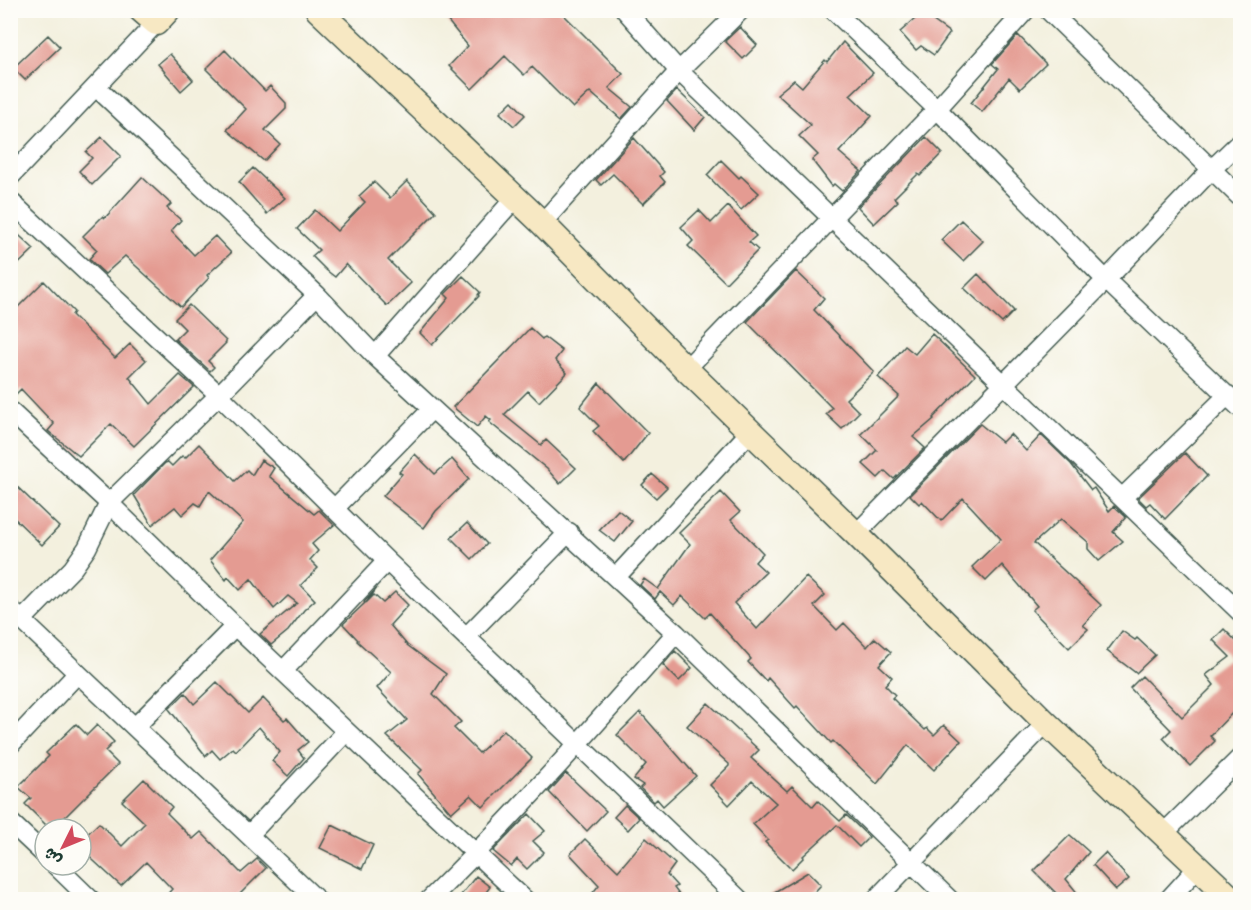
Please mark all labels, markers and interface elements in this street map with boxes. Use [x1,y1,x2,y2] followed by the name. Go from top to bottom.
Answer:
[33,817,93,877] north arrow
[40,844,65,869] text: ش

